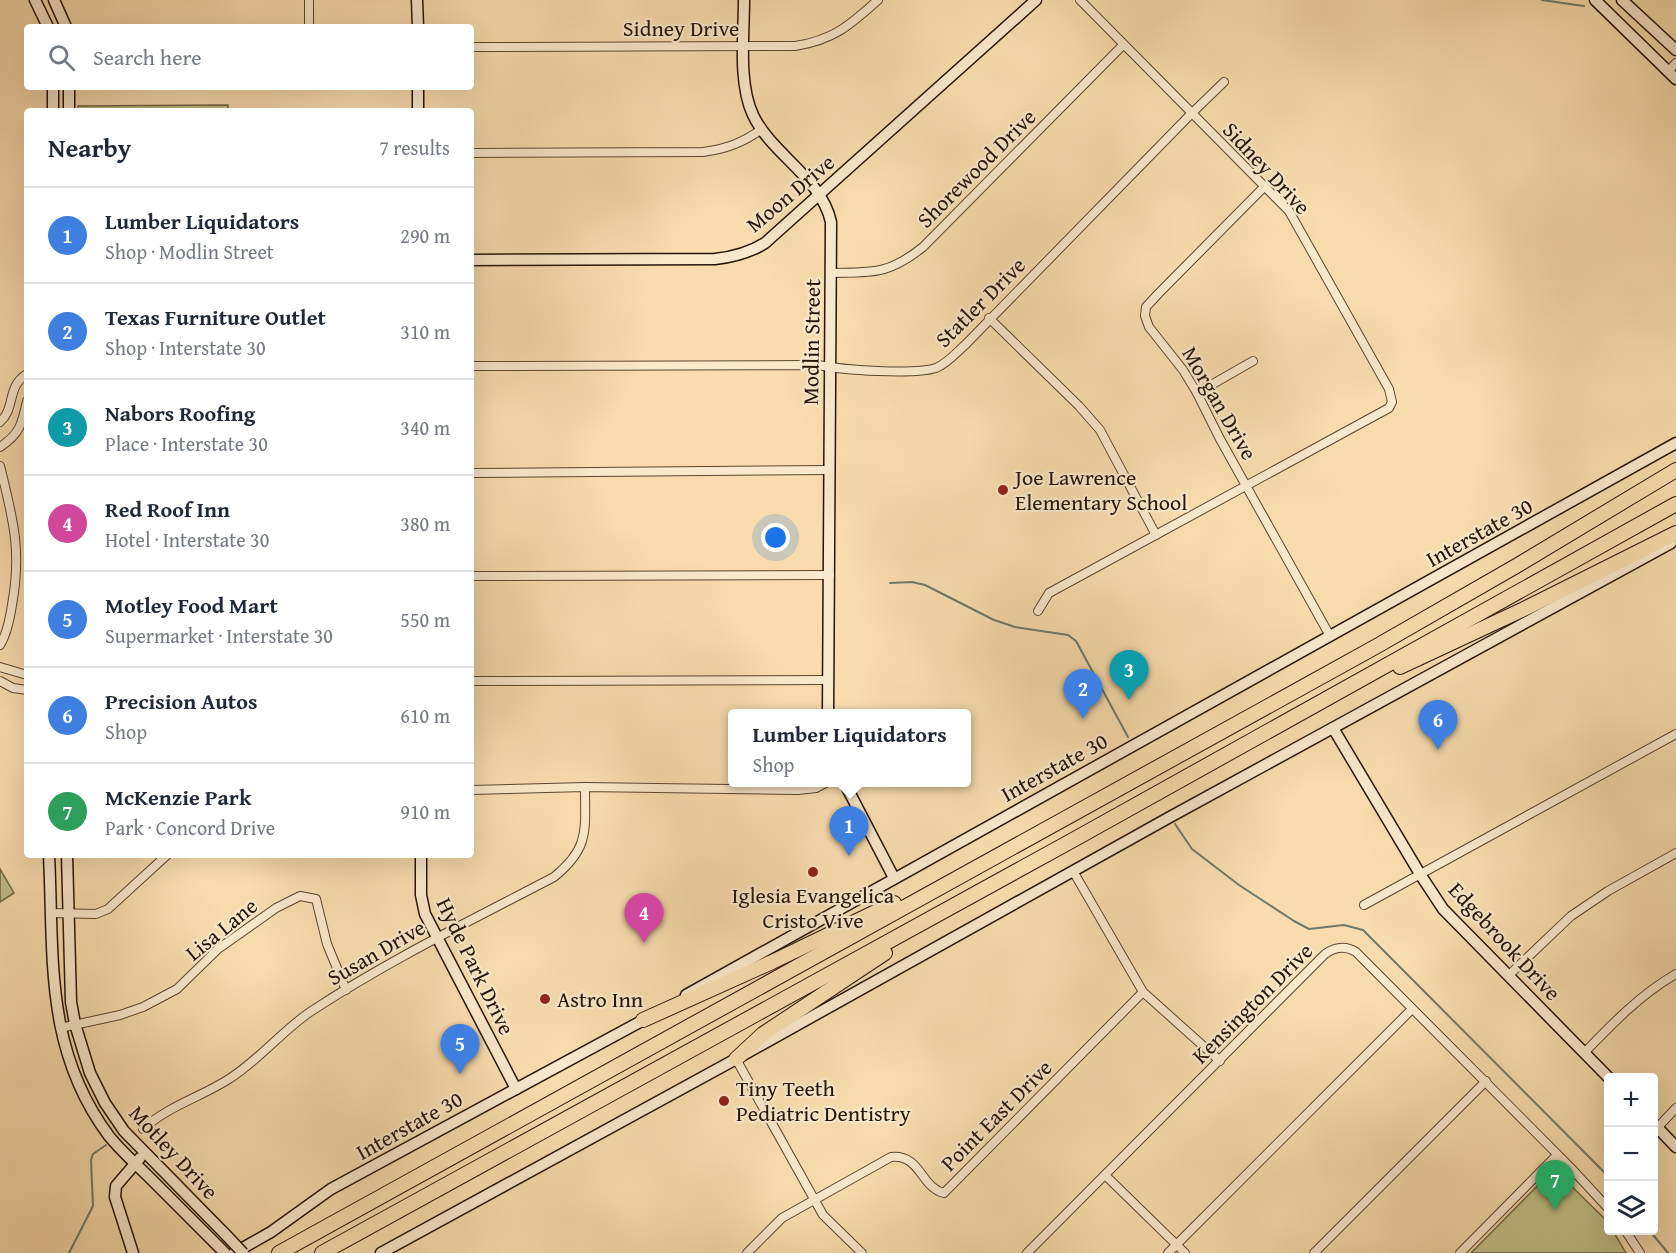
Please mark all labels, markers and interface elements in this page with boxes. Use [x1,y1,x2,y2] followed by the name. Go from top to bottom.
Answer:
[623,12,739,44] street label: Sidney Drive
[24,24,474,90] search box
[45,41,78,74] icon: search
[93,41,202,73] text: Search here
[909,101,1043,235] street label: Shorewood Drive
[1216,114,1318,222] street label: Sidney Drive
[48,128,131,167] text: Nearby
[379,133,450,162] text: 7 results
[739,146,841,240] street label: Moon Drive
[105,205,299,237] text: Lumber Liquidators
[62,221,73,250] text: 1
[400,221,450,250] text: 290 m
[105,237,274,266] text: Shop · Modlin Street
[928,250,1032,354] street label: Statler Drive
[794,278,828,405] street label: Modlin Street
[105,301,326,333] text: Texas Furniture Outlet
[62,317,73,346] text: 2
[400,317,450,346] text: 310 m
[105,333,266,362] text: Shop · Interstate 30
[1175,340,1265,466] street label: Morgan Drive
[105,397,255,429] text: Nabors Roofing
[62,413,73,442] text: 3
[400,413,450,442] text: 340 m
[105,429,268,458] text: Place · Interstate 30
[1012,461,1187,518] place label: Joe Lawrence Elementary School
[996,483,1010,497] marker: Joe Lawrence Elementary School
[1420,490,1538,574] street label: Interstate 30
[105,493,230,525] text: Red Roof Inn
[62,509,73,538] text: 4
[400,509,450,538] text: 380 m
[761,523,790,552] your location
[105,525,269,554] text: Hotel · Interstate 30
[105,589,278,621] text: Motley Food Mart
[62,605,73,634] text: 5
[400,605,450,634] text: 550 m
[105,621,333,650] text: Supermarket · Interstate 30
[1110,650,1148,700] pin: 3
[1064,670,1102,719] pin: 2
[105,685,257,717] text: Precision Autos
[1418,700,1458,750] pin: 6
[62,701,73,730] text: 6
[400,701,450,730] text: 610 m
[728,709,971,787] popup
[105,717,147,746] text: Shop
[752,718,947,750] text: Lumber Liquidators
[995,725,1113,809] street label: Interstate 30
[752,750,794,779] text: Shop
[105,781,251,813] text: McKenzie Park
[62,797,73,826] text: 7
[400,797,450,826] text: 910 m
[830,806,868,856] pin: 1
[105,813,275,842] text: Park · Concord Drive
[806,865,820,879] marker: Iglesia Evangelica Cristo Vive
[1441,874,1569,1008] street label: Edgebrook Drive
[732,879,895,936] place label: Iglesia Evangelica Cristo Vive
[178,890,264,968] street label: Lisa Lane
[429,892,523,1040] street label: Hyde Park Drive
[624,894,664,943] pin: 4
[321,911,431,993] street label: Susan Drive
[1184,935,1320,1071] street label: Kensington Drive
[557,983,644,1015] place label: Astro Inn
[538,992,552,1006] marker: Astro Inn
[440,1024,480,1074] pin: 5
[933,1052,1059,1178] street label: Point East Drive
[736,1072,911,1129] place label: Tiny Teeth Pediatric Dentistry
[1604,1073,1658,1235] map controls
[1604,1073,1658,1127] button: +
[350,1083,468,1167] street label: Interstate 30
[717,1094,731,1108] marker: Tiny Teeth Pediatric Dentistry
[122,1098,226,1206] street label: Motley Drive
[1604,1127,1658,1181] button: −
[1536,1160,1574,1210] pin: 7
[1604,1181,1658,1235] button: layers

